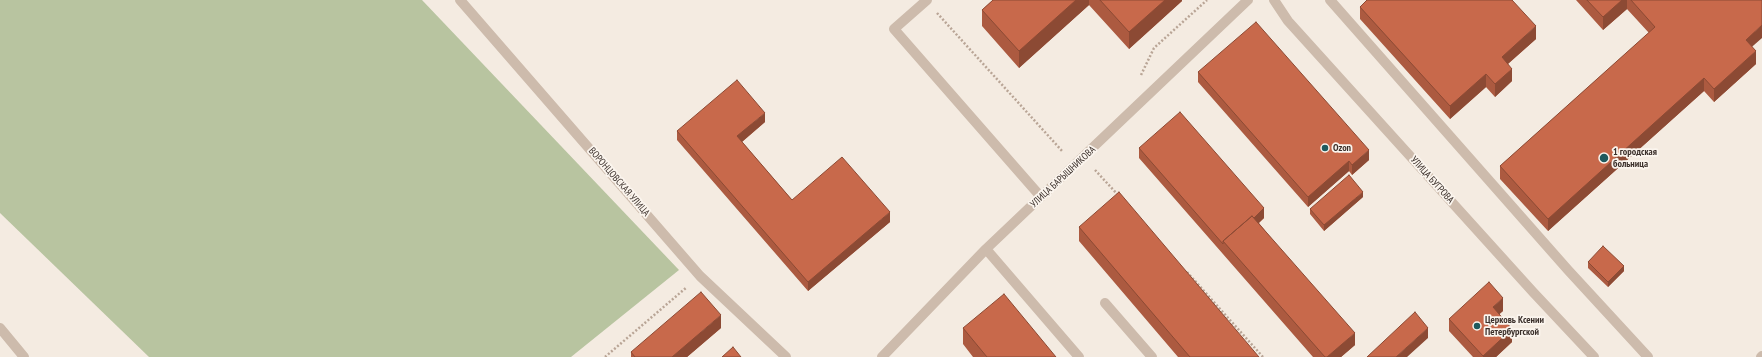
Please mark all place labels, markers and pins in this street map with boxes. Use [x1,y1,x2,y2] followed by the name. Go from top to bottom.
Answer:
[1333,142,1351,154] place label: Ozon
[1320,143,1330,153] marker: Ozon
[1613,146,1657,170] place label: 1 городская больница
[1598,152,1610,164] marker: 1 городская больница
[1485,314,1544,338] place label: Церковь Ксении Петербургской
[1472,321,1482,331] marker: Церковь Ксении Петербургской

